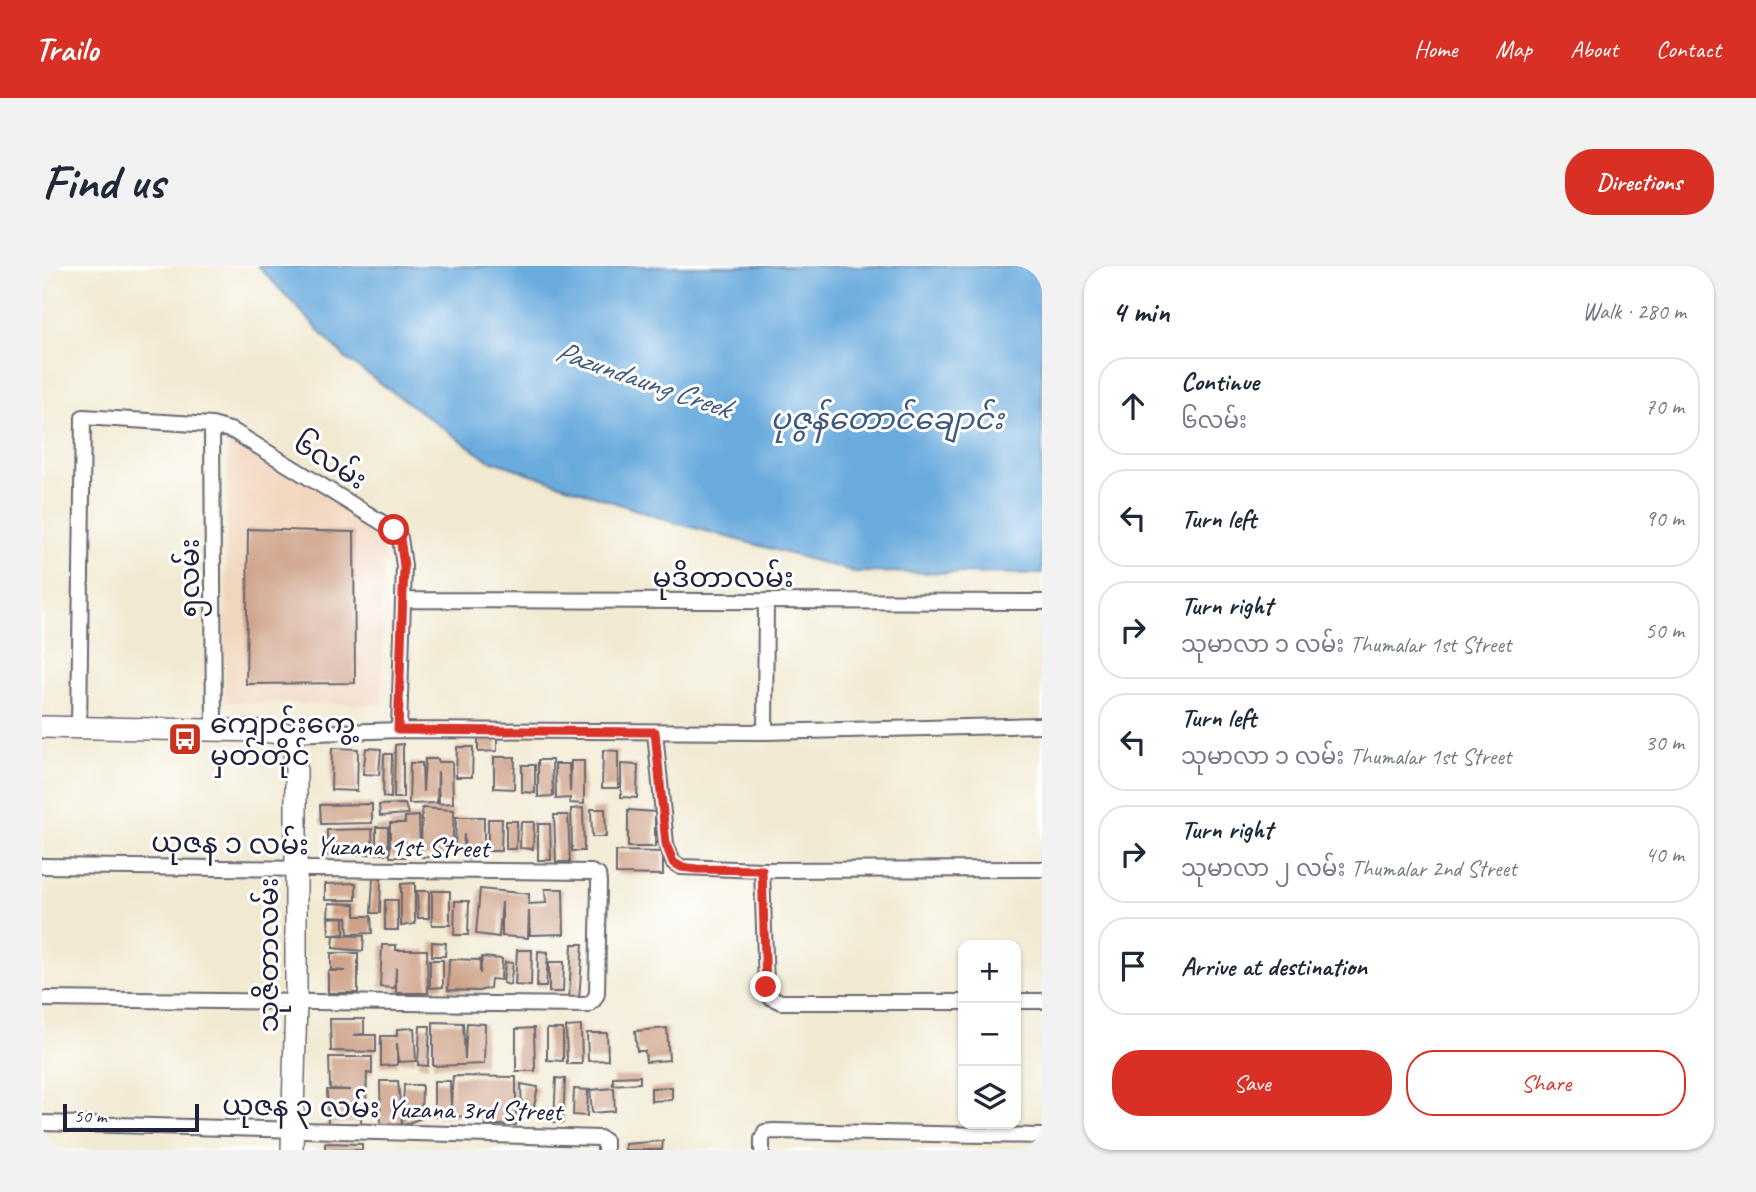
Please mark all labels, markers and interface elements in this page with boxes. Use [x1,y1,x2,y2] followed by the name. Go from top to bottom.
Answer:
[35,28,98,70] text: Trailo
[1414,34,1457,64] text: Home
[1495,34,1532,64] text: Map
[1570,34,1618,64] text: About
[1656,34,1721,64] text: Contact
[1565,149,1714,215] button: Directions
[42,151,164,213] text: Find us
[1112,293,1169,331] text: 4 min
[1582,297,1686,326] text: Walk · 280 m
[551,331,740,428] water label: Pazundaung Creek
[1181,365,1259,398] text: Continue
[1114,387,1152,425] icon: ahead
[1645,392,1684,421] text: 70 m
[770,398,1005,444] water label: ပုဇွန်တောင်ချောင်း
[1181,406,1247,435] text: ၆လမ်း
[287,424,374,497] street label: ၆လမ်း
[1114,499,1152,537] icon: left
[1181,502,1256,535] text: Turn left
[1645,504,1684,533] text: 90 m
[378,514,409,545] route start
[171,538,212,618] street label: ၅လမ်း
[652,559,794,600] street label: မုဒိတာလမ်း
[1181,589,1272,622] text: Turn right
[1114,611,1152,649] icon: right
[1645,616,1684,645] text: 50 m
[1181,630,1511,659] text: သုမာလာ ၁ လမ်း Thumalar 1st Street
[1181,701,1256,734] text: Turn left
[210,705,359,778] place label: ကျောင်းကွေ့ မှတ်တိုင်
[166,720,204,758] bus stop icon: ကျောင်းကွေ့ မှတ်တိုင်
[1114,723,1152,761] icon: left
[1645,728,1684,757] text: 30 m
[1181,742,1511,771] text: သုမာလာ ၁ လမ်း Thumalar 1st Street
[1181,813,1272,846] text: Turn right
[151,824,492,870] street label: ယုဇန ၁ လမ်း Yuzana 1st Street
[1114,835,1152,873] icon: right
[1645,840,1684,869] text: 40 m
[1181,854,1517,883] text: သုမာလာ ၂ လမ်း Thumalar 2nd Street
[250,877,291,1033] street label: သုဇိတာလမ်း
[958,940,1021,1129] map controls
[958,940,1021,1003] button: +
[1114,947,1152,985] icon: arrive
[1181,950,1367,983] text: Arrive at destination
[750,971,781,1002] route end
[958,1003,1021,1066] button: −
[1112,1050,1392,1116] button: Save
[1406,1050,1686,1116] button: Share
[958,1066,1021,1129] button: layers
[222,1087,565,1134] street label: ယုဇန ၃ လမ်း Yuzana 3rd Street
[63,1101,200,1133] scale bar
[74,1104,106,1128] text: 50 m

